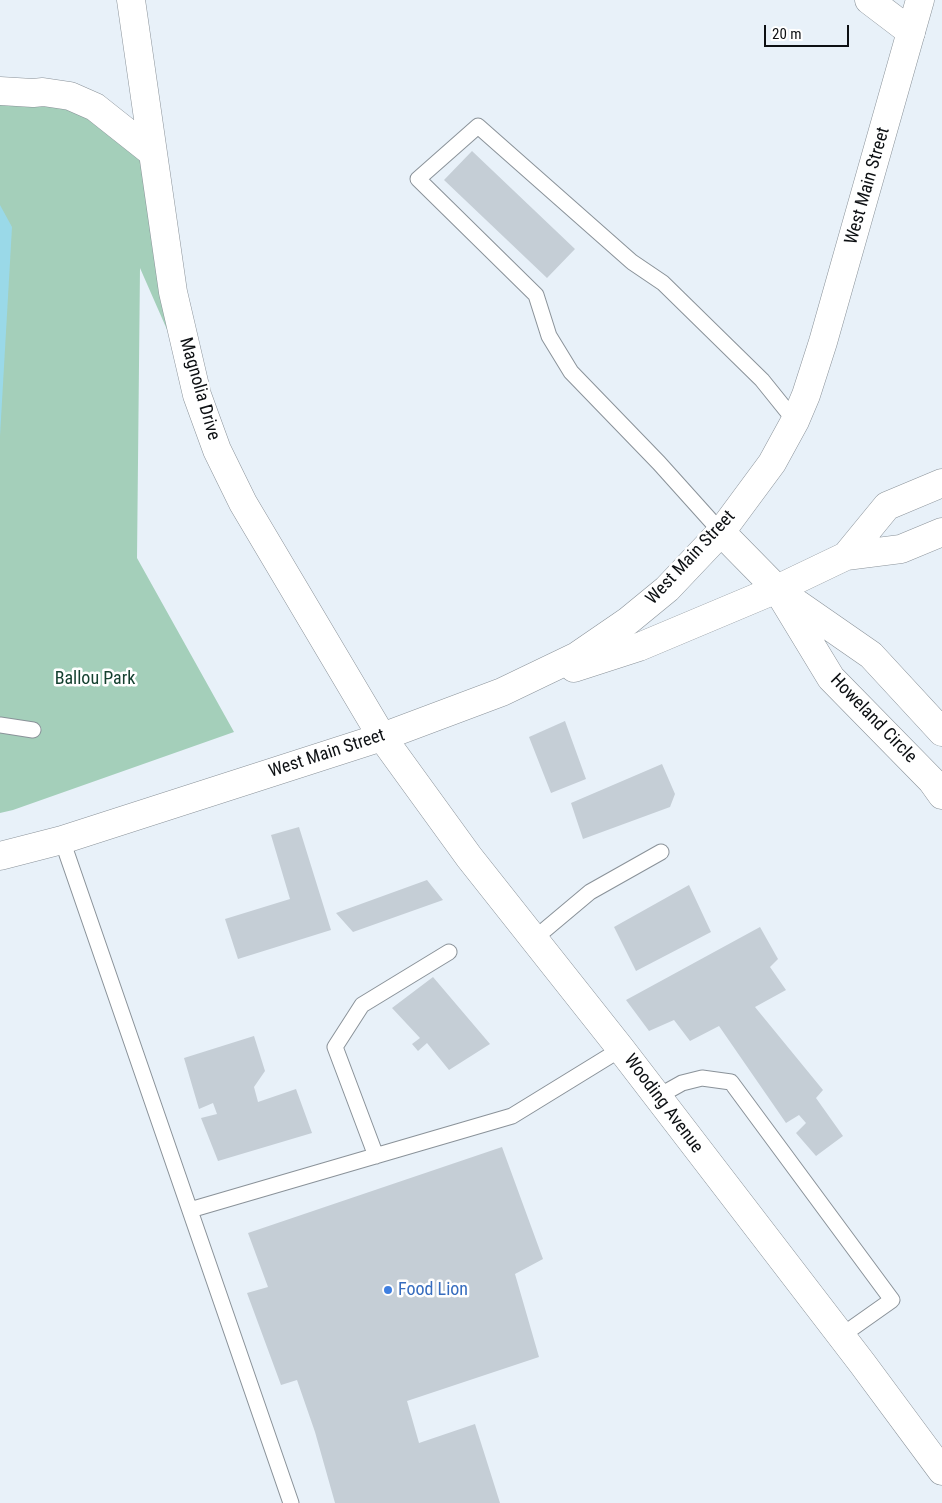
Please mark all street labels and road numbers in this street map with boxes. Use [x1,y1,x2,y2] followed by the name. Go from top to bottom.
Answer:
[841,125,895,247] street label: West Main Street
[174,335,224,443] street label: Magnolia Drive
[642,506,740,610] street label: West Main Street
[825,670,921,768] street label: Howeland Circle
[266,725,388,783] street label: West Main Street
[619,1050,707,1158] street label: Wooding Avenue

